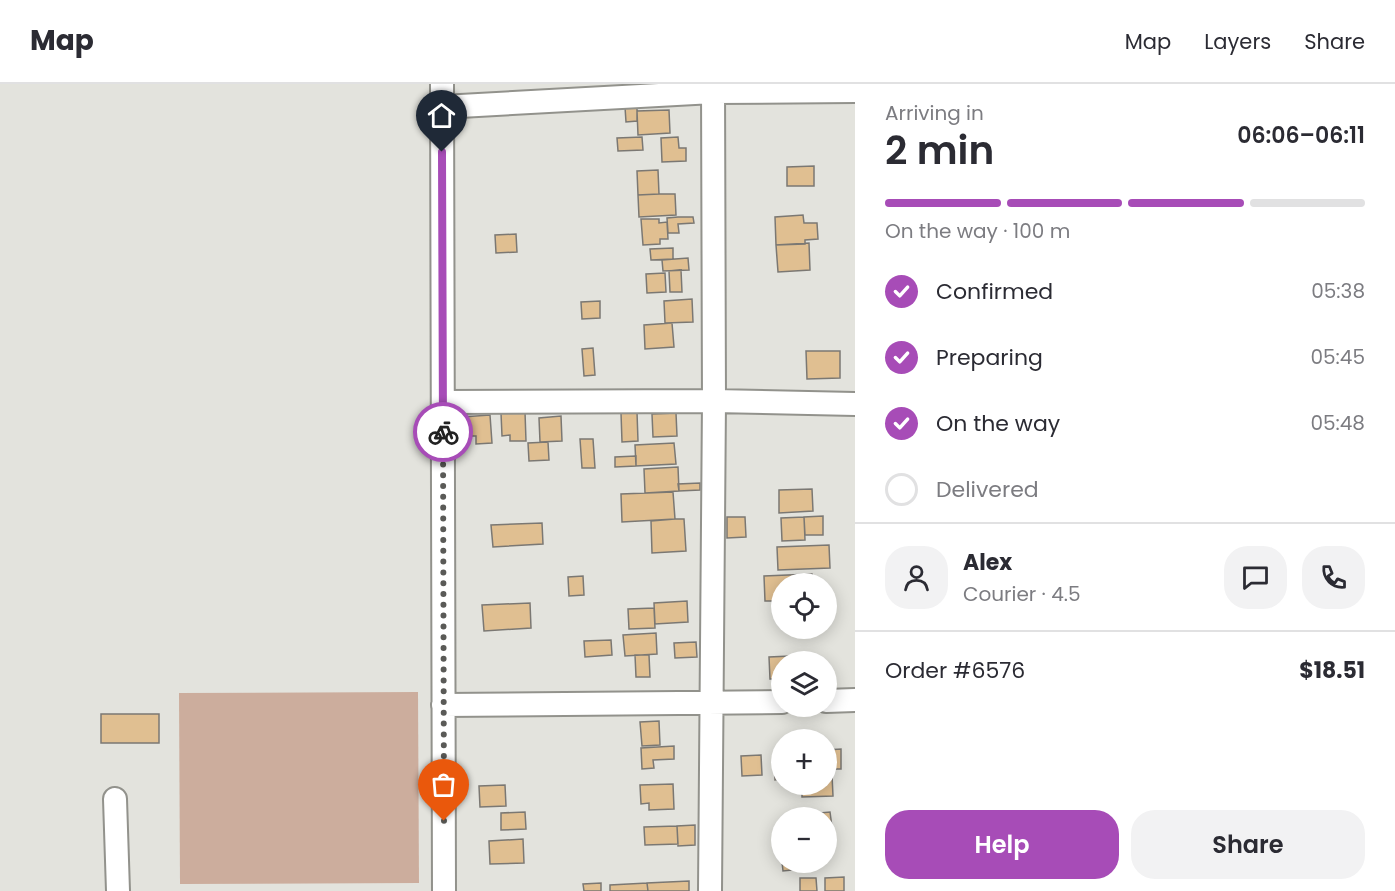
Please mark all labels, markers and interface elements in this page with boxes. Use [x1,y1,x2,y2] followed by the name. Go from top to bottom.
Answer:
[30,21,94,60] text: Map
[1125,27,1171,56] text: Map
[1204,27,1271,56] text: Layers
[1304,27,1365,56] text: Share
[416,90,467,152] pin
[425,99,458,132] icon: home
[885,99,984,127] text: Arriving in
[1237,120,1365,151] text: 06:06–06:11
[885,123,994,178] text: 2 min
[885,217,1070,245] text: On the way · 100 m
[885,275,918,308] icon: check
[936,276,1053,307] text: Confirmed
[1311,277,1365,305] text: 05:38
[885,341,918,374] icon: check
[936,342,1043,373] text: Preparing
[1310,343,1365,371] text: 05:45
[413,402,473,462] courier
[885,407,918,440] icon: check
[936,408,1060,439] text: On the way
[1310,409,1365,437] text: 05:48
[427,416,460,449] icon: bike
[936,474,1039,505] text: Delivered
[885,546,948,609] button: person
[1224,546,1287,609] button: chat
[1302,546,1365,609] button: phone
[963,547,1012,578] text: Alex
[771,573,837,873] map controls
[771,573,837,639] button: locate
[963,580,1081,608] text: Courier · 4.5
[771,651,837,717] button: layers
[885,655,1025,686] text: Order #6576
[1299,655,1365,686] text: $18.51
[771,729,837,795] button: +
[418,759,469,821] pin
[427,768,460,801] icon: bag
[771,807,837,873] button: −
[885,810,1119,879] button: Help
[1131,810,1365,879] button: Share

